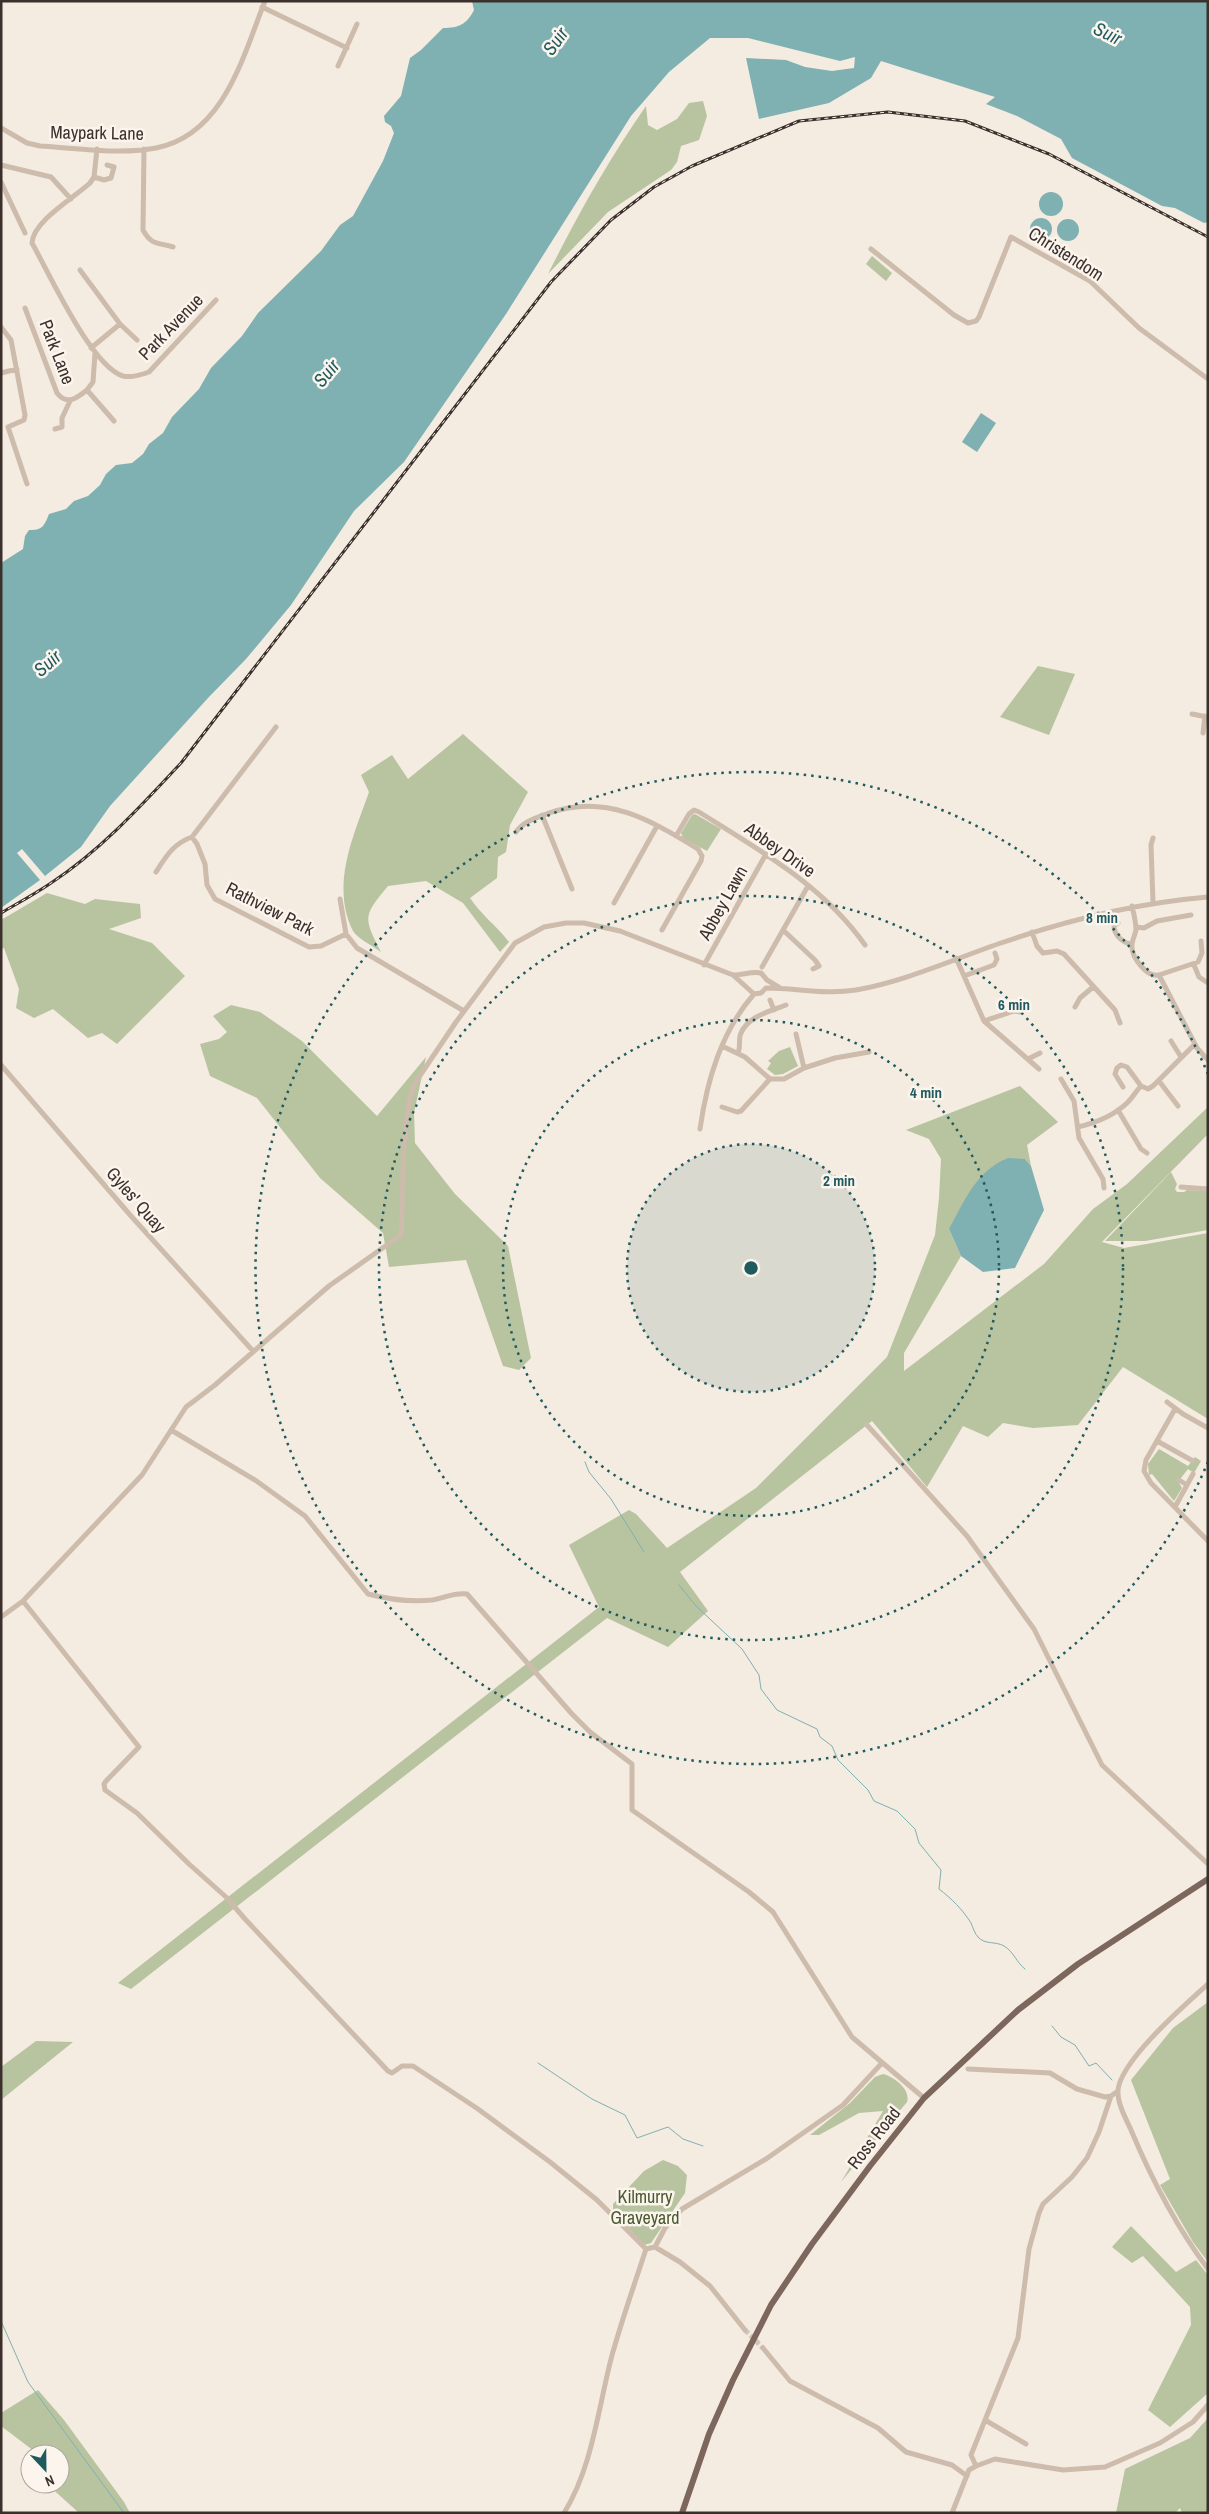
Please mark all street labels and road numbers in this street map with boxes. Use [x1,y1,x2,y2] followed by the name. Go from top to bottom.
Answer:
[50,119,144,146] street label: Maypark Lane
[1024,221,1109,287] street label: Christendom
[133,288,209,365] street label: Park Avenue
[34,316,81,388] street label: Park Lane
[739,815,821,883] street label: Abbey Drive
[691,861,753,945] street label: Abbey Lawn
[222,876,319,942] street label: Rathview Park
[101,1161,172,1238] street label: Gyles' Quay
[841,2101,906,2174] street label: Ross Road

